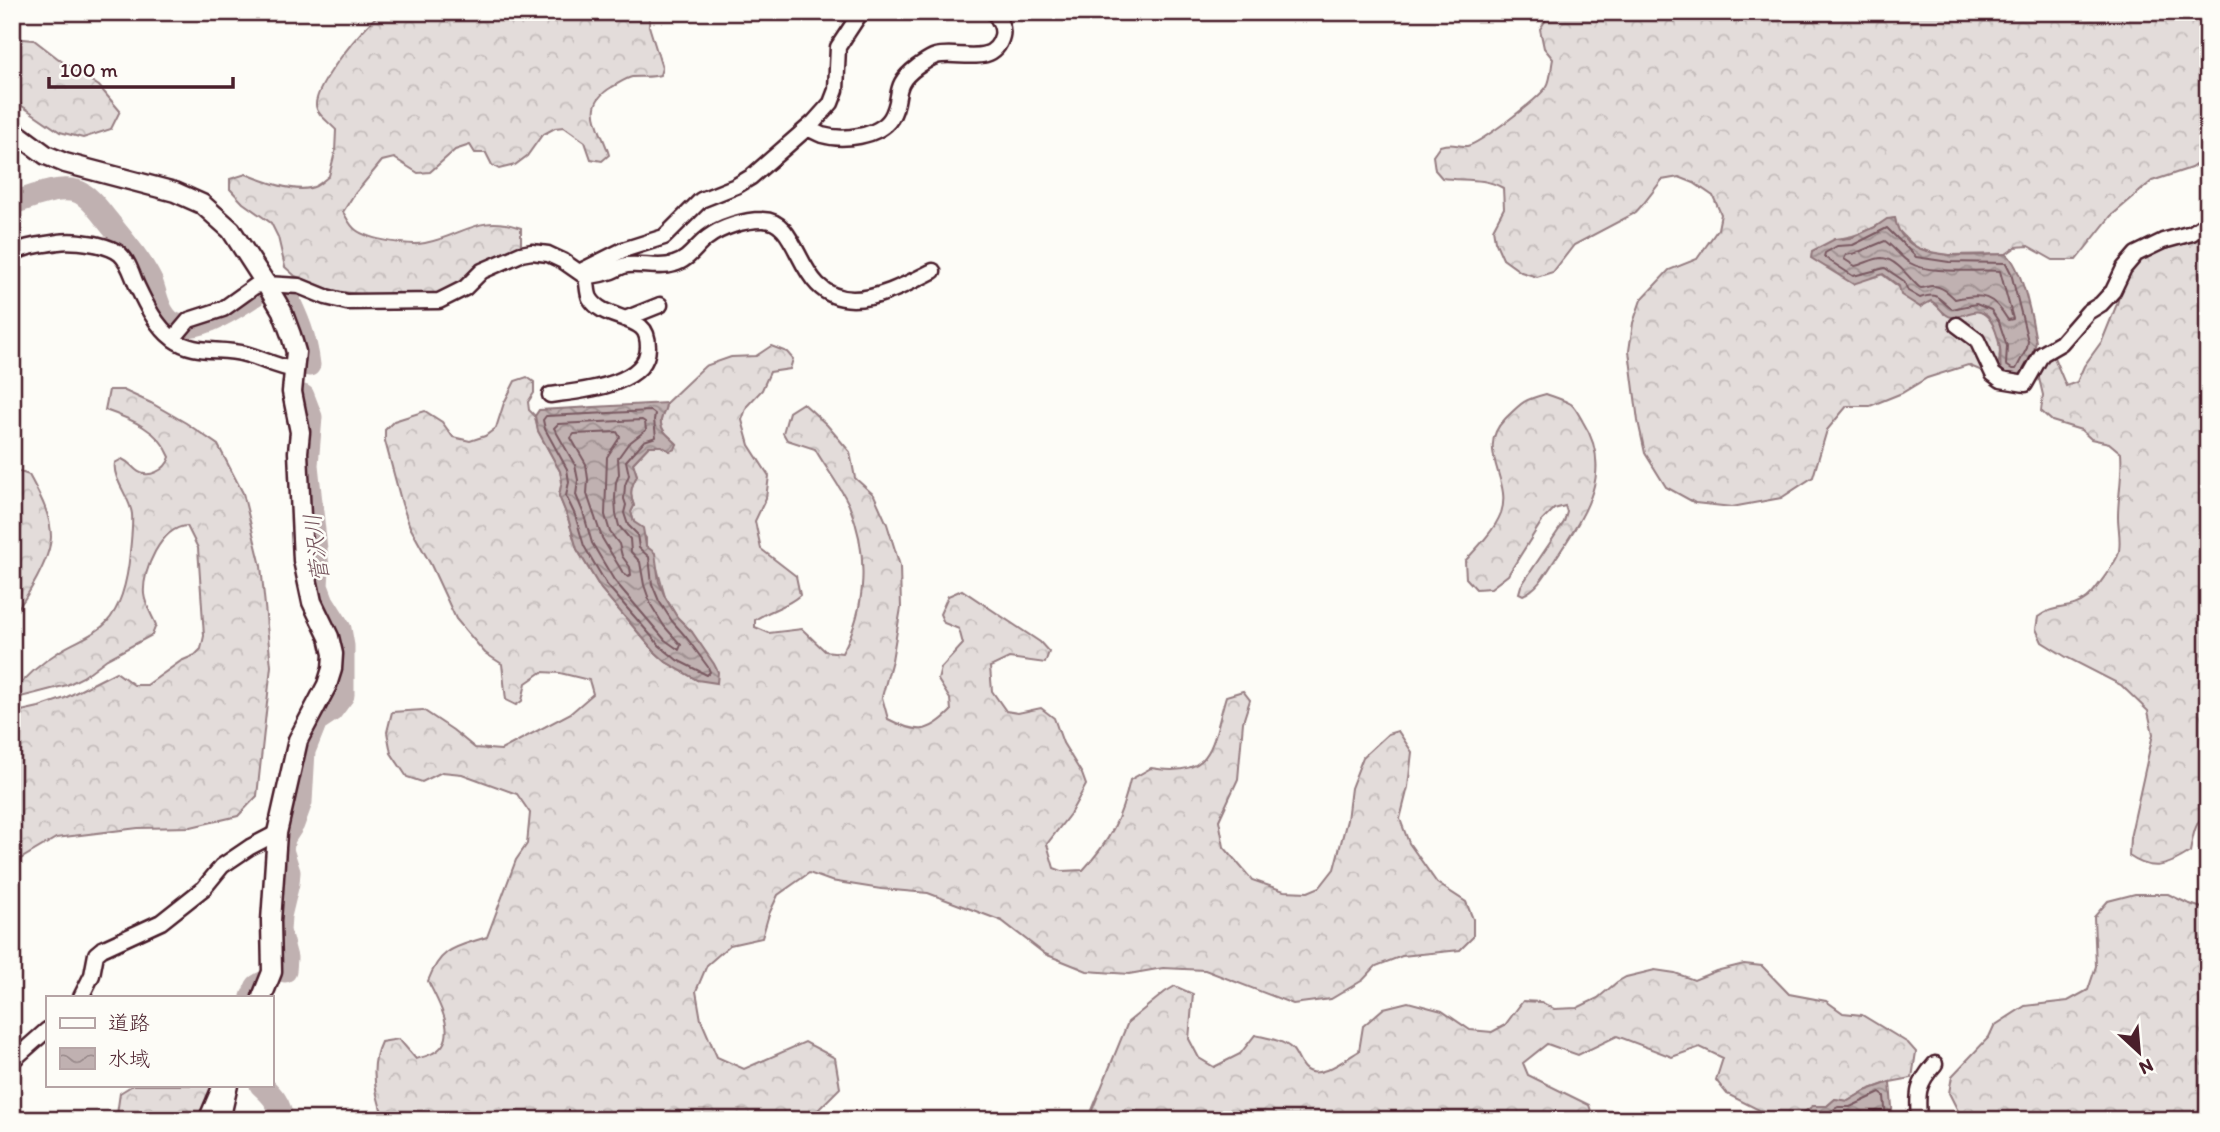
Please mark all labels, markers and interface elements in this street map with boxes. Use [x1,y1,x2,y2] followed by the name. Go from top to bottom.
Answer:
[49,46,233,90] scale bar
[60,57,118,82] text: 100 m
[298,512,334,584] water label: 菅沢川
[46,996,273,1086] legend
[108,1010,150,1035] text: 道路
[2104,1016,2174,1086] north arrow
[108,1046,150,1071] text: 水域
[2135,1054,2157,1080] text: N

